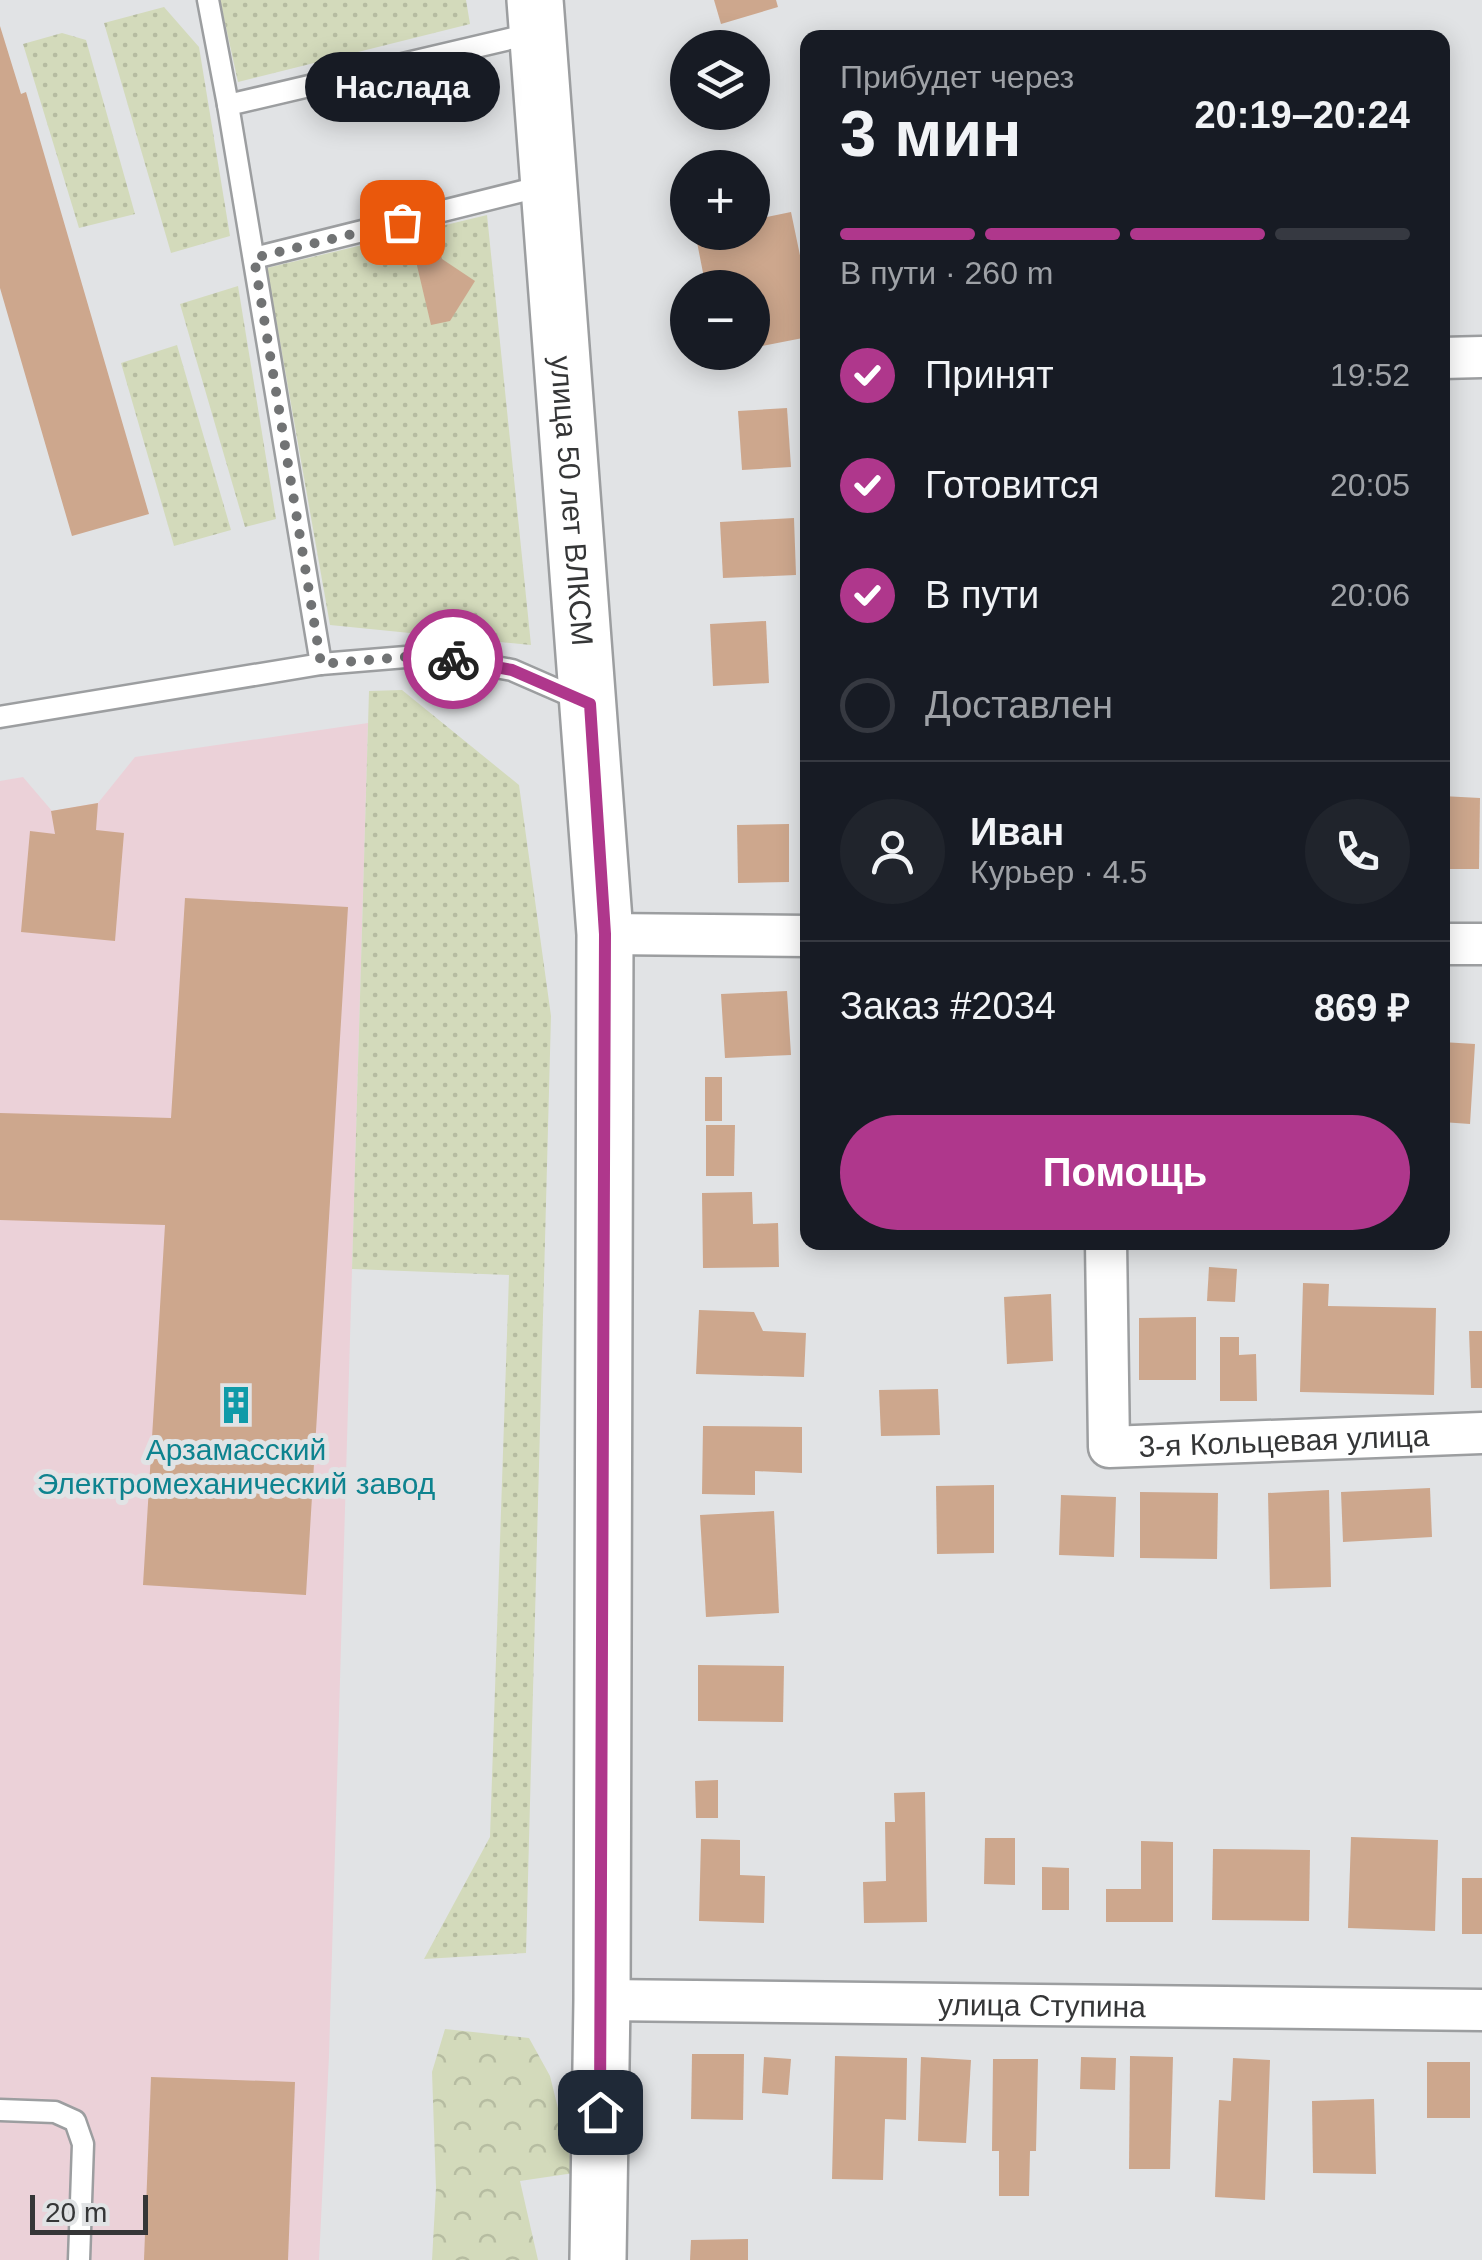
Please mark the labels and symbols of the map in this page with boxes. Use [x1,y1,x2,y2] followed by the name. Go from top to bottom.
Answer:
[304,52,500,122] callout: Наслада
[360,180,445,265] pin
[545,354,600,647] street label: улица 50 лет ВЛКСМ
[403,609,503,709] courier
[215,1384,257,1426] building icon: Арзамасский Электромеханический завод
[1138,1418,1430,1462] street label: 3-я Кольцевая улица
[37,1433,435,1500] place label: Арзамасский Электромеханический завод
[938,1987,1146,2023] street label: улица Ступина
[558,2070,643,2155] pin
[30,2190,148,2234] scale bar

